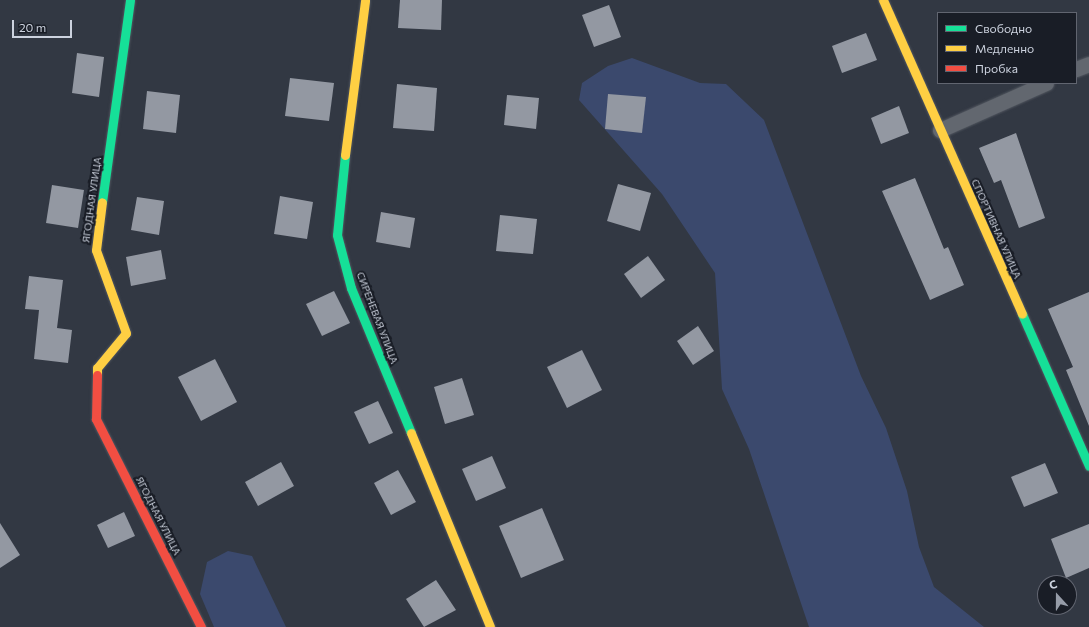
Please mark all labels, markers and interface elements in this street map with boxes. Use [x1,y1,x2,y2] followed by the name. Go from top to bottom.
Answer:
[14,12,74,38] scale bar
[937,12,1077,84] legend
[19,20,46,34] text: 20 m
[975,21,1032,35] text: Свободно
[975,41,1034,55] text: Медленно
[975,61,1018,75] text: Пробка
[80,156,104,244] street label: ЯГОДНАЯ УЛИЦА
[969,177,1023,281] street label: СПОРТИВНАЯ УЛИЦА
[354,270,400,366] street label: СИРЕНЕВАЯ УЛИЦА
[133,475,183,557] street label: ЯГОДНАЯ УЛИЦА
[1037,575,1077,615] north arrow
[1047,577,1059,592] text: С

